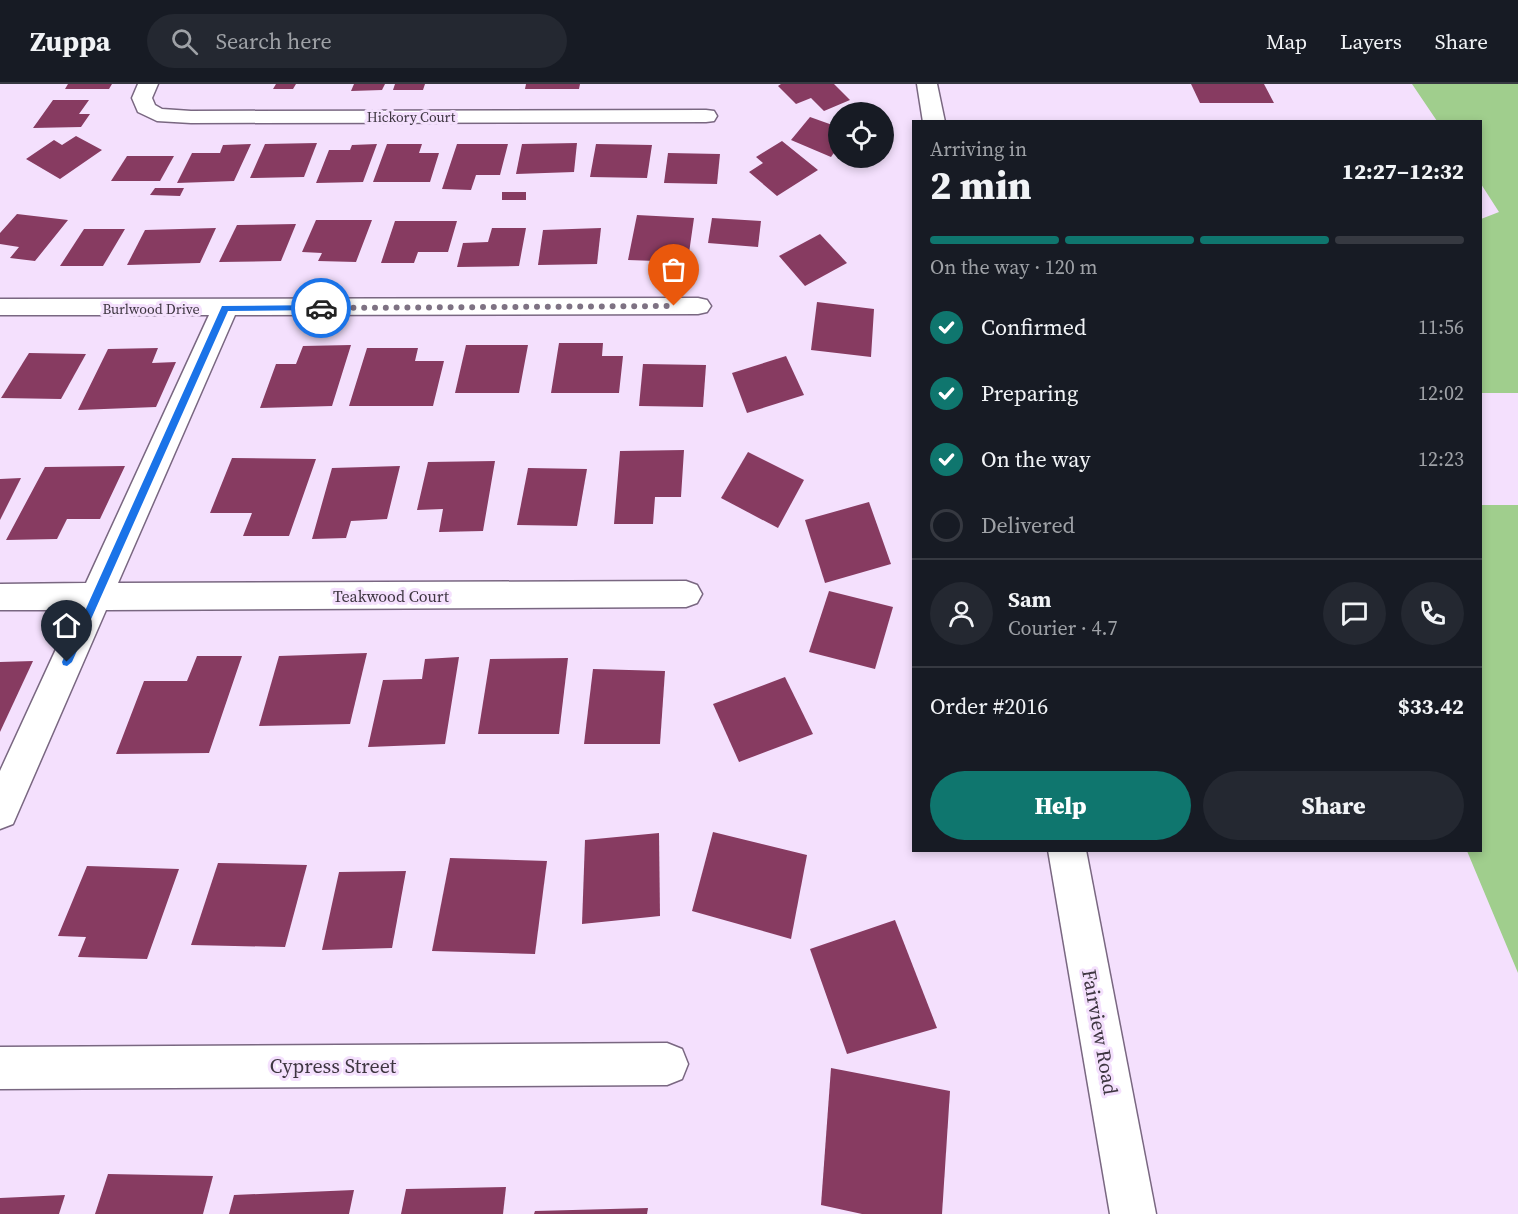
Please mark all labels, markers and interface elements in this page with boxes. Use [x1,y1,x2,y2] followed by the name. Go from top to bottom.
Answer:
[147,14,567,68] search box
[30,22,111,60] text: Zuppa
[168,25,201,58] icon: search
[216,26,332,56] text: Search here
[1266,27,1307,56] text: Map
[1340,27,1402,56] text: Layers
[1435,27,1488,56] text: Share
[828,102,894,168] map controls
[828,102,894,168] button: locate
[367,107,456,127] street label: Hickory Court
[930,135,1027,163] text: Arriving in
[1342,156,1464,186] text: 12:27–12:32
[930,159,1032,212] text: 2 min
[648,244,699,306] pin
[657,253,690,286] icon: bag
[930,253,1097,281] text: On the way · 120 m
[291,278,351,338] courier
[305,292,338,325] icon: car
[102,299,200,319] street label: Burlwood Drive
[930,311,963,344] icon: check
[981,312,1086,342] text: Confirmed
[1418,313,1464,341] text: 11:56
[930,377,963,410] icon: check
[981,378,1078,408] text: Preparing
[1418,379,1464,407] text: 12:02
[930,443,963,476] icon: check
[981,444,1090,474] text: On the way
[1418,445,1464,473] text: 12:23
[981,510,1075,540] text: Delivered
[930,582,993,645] button: person
[1323,582,1386,645] button: chat
[1401,582,1464,645] button: phone
[1008,584,1052,614] text: Sam
[333,585,450,607] street label: Teakwood Court
[41,600,92,662] pin
[50,609,83,642] icon: home
[1008,614,1117,642] text: Courier · 4.7
[930,691,1048,721] text: Order #2016
[1398,691,1464,721] text: $33.42
[930,771,1191,840] button: Help
[1203,771,1464,840] button: Share
[1075,967,1125,1098] street label: Fairview Road
[270,1052,397,1080] street label: Cypress Street

